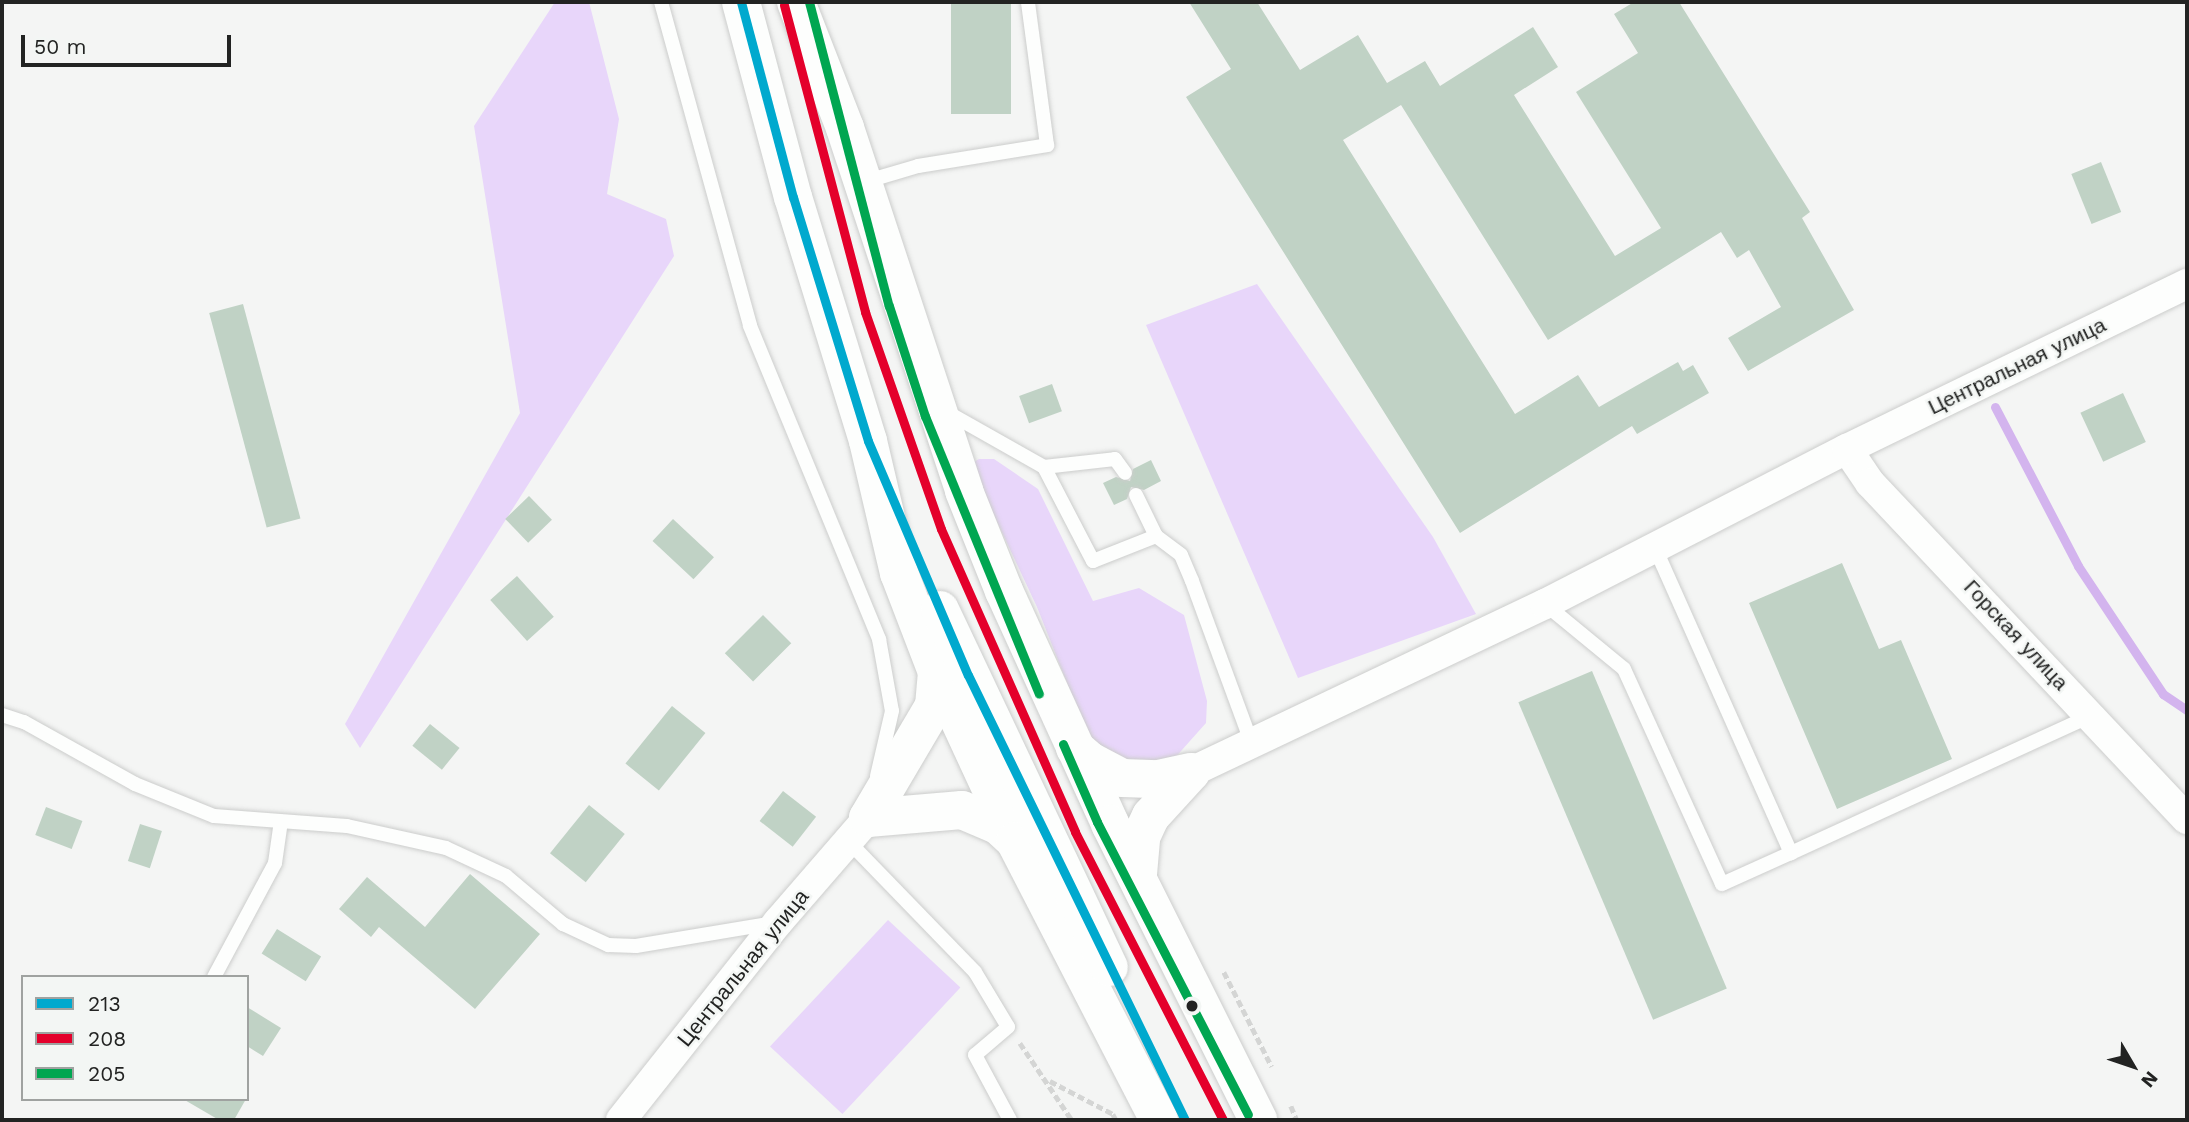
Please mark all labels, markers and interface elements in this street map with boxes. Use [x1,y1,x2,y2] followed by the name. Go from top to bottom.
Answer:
[24,21,234,65] scale bar
[34,34,86,59] text: 50 m
[1924,312,2110,420] street label: Центральная улица
[1959,575,2073,695] street label: Горская улица
[672,884,814,1052] street label: Центральная улица
[21,975,248,1101] legend
[88,991,121,1016] text: 213
[1185,999,1199,1013] unlabelled marker
[88,1026,126,1051] text: 208
[2098,1031,2168,1101] north arrow
[88,1061,126,1086] text: 205
[2136,1067,2163,1092] text: N

